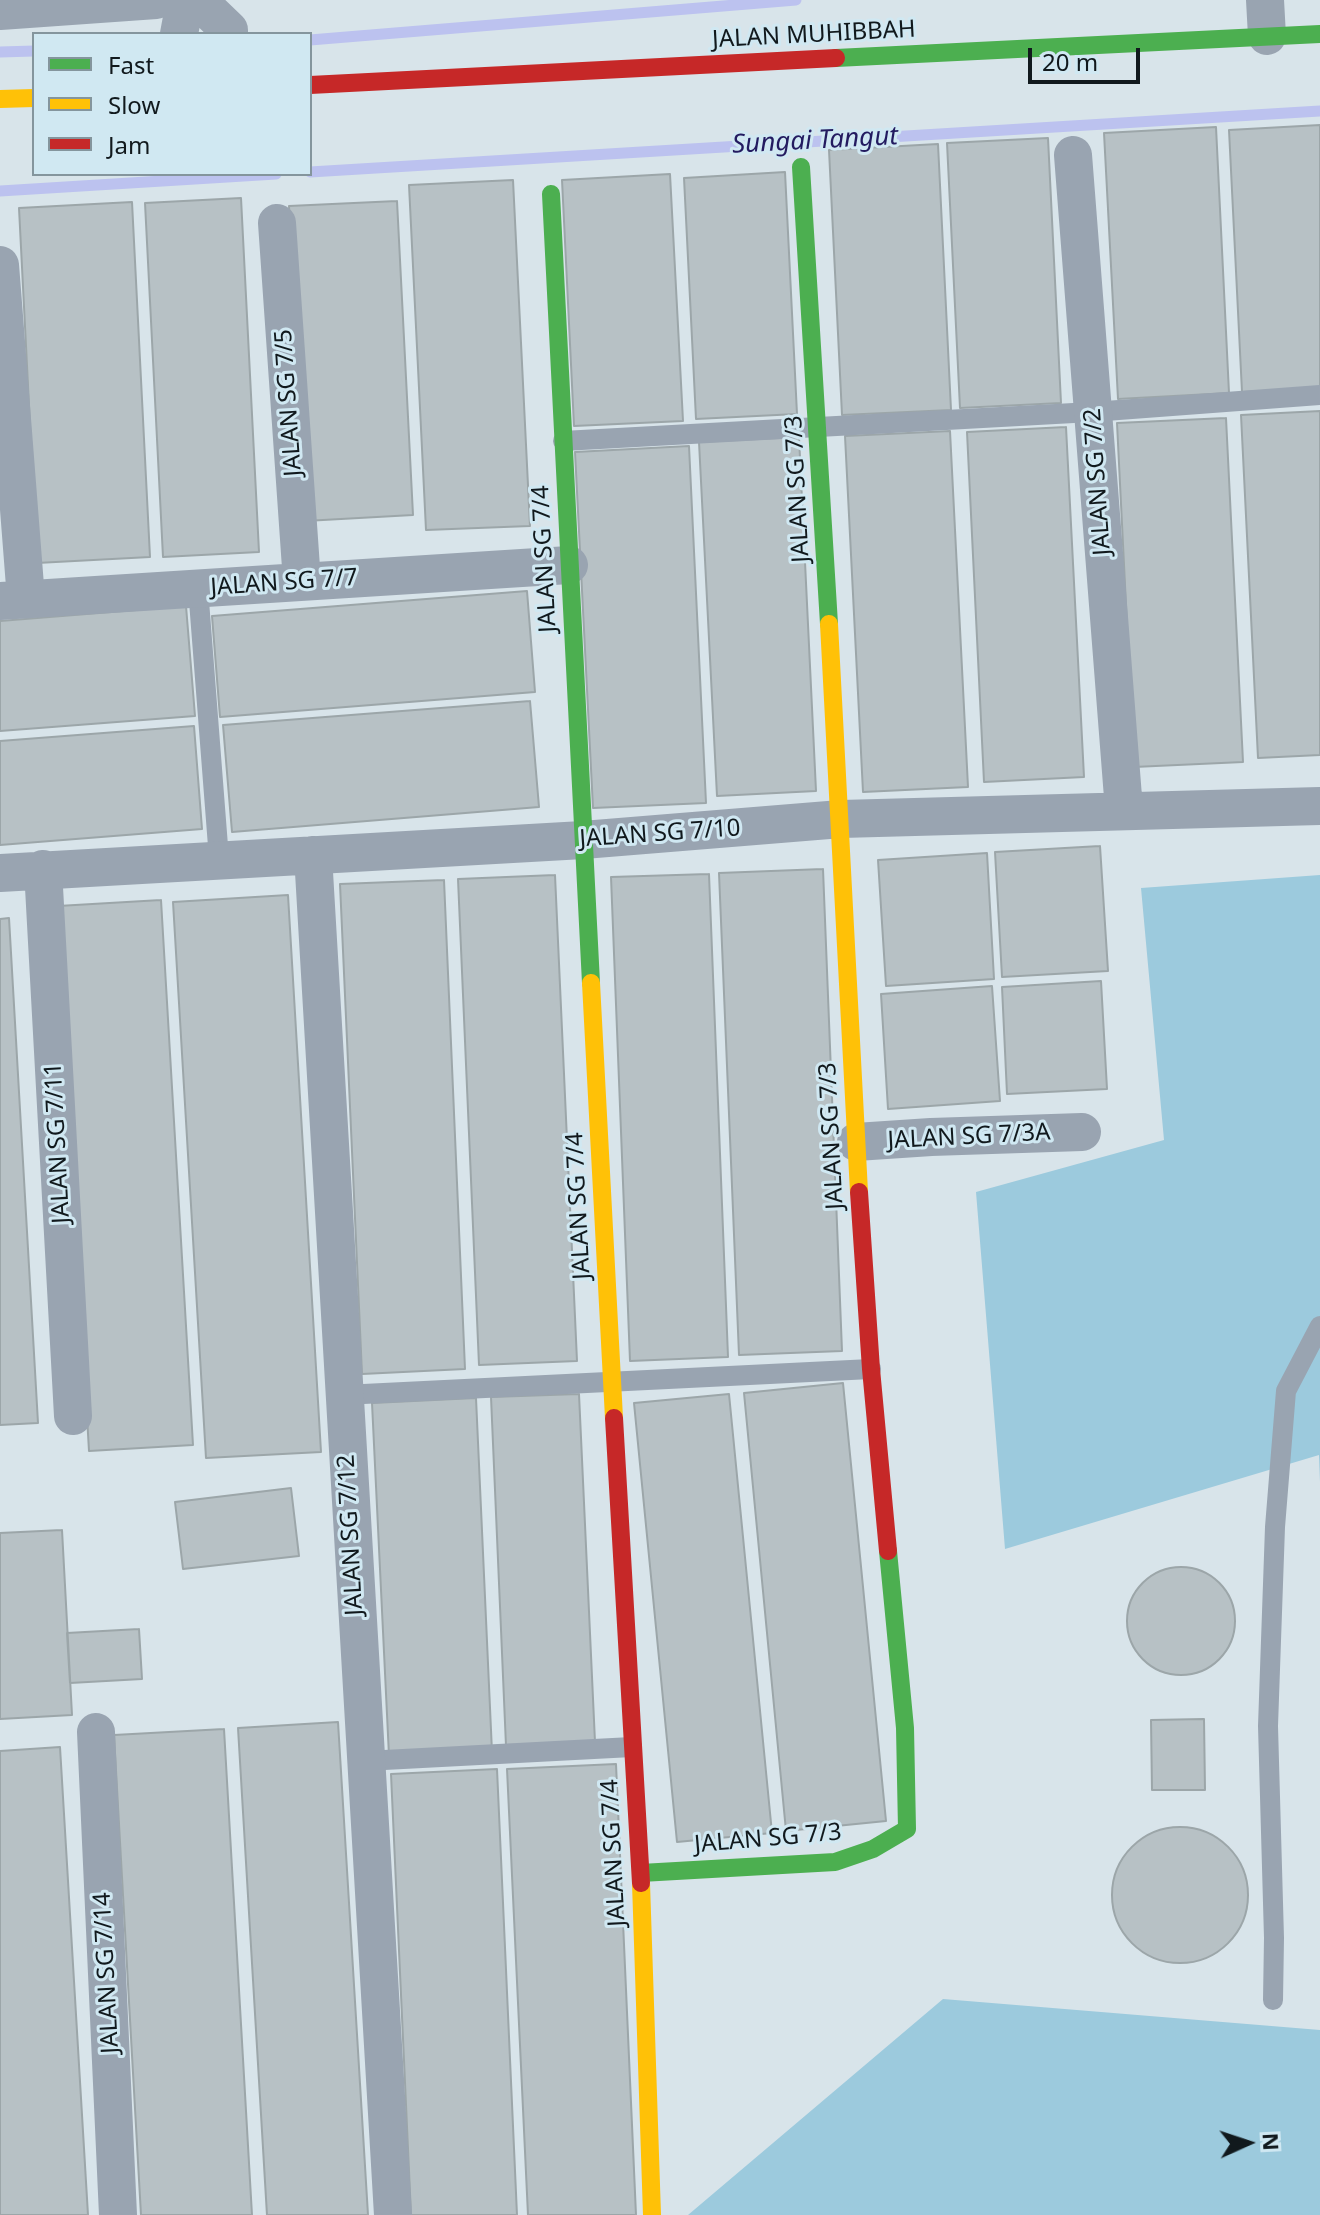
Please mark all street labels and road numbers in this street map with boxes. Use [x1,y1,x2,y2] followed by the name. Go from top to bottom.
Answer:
[711,15,917,55] street label: JALAN MUHIBBAH
[269,328,309,478] street label: JALAN SG 7/5
[1078,407,1118,557] street label: JALAN SG 7/2
[780,415,816,563] street label: JALAN SG 7/3
[527,485,563,633] street label: JALAN SG 7/4
[209,563,359,603] street label: JALAN SG 7/7
[579,814,741,854] street label: JALAN SG 7/10
[39,1062,77,1224] street label: JALAN SG 7/11
[814,1062,850,1210] street label: JALAN SG 7/3
[887,1118,1051,1156] street label: JALAN SG 7/3A
[561,1132,597,1280] street label: JALAN SG 7/4
[332,1454,370,1616] street label: JALAN SG 7/12
[596,1779,632,1927] street label: JALAN SG 7/4
[693,1818,843,1860] street label: JALAN SG 7/3
[88,1892,126,2054] street label: JALAN SG 7/14

